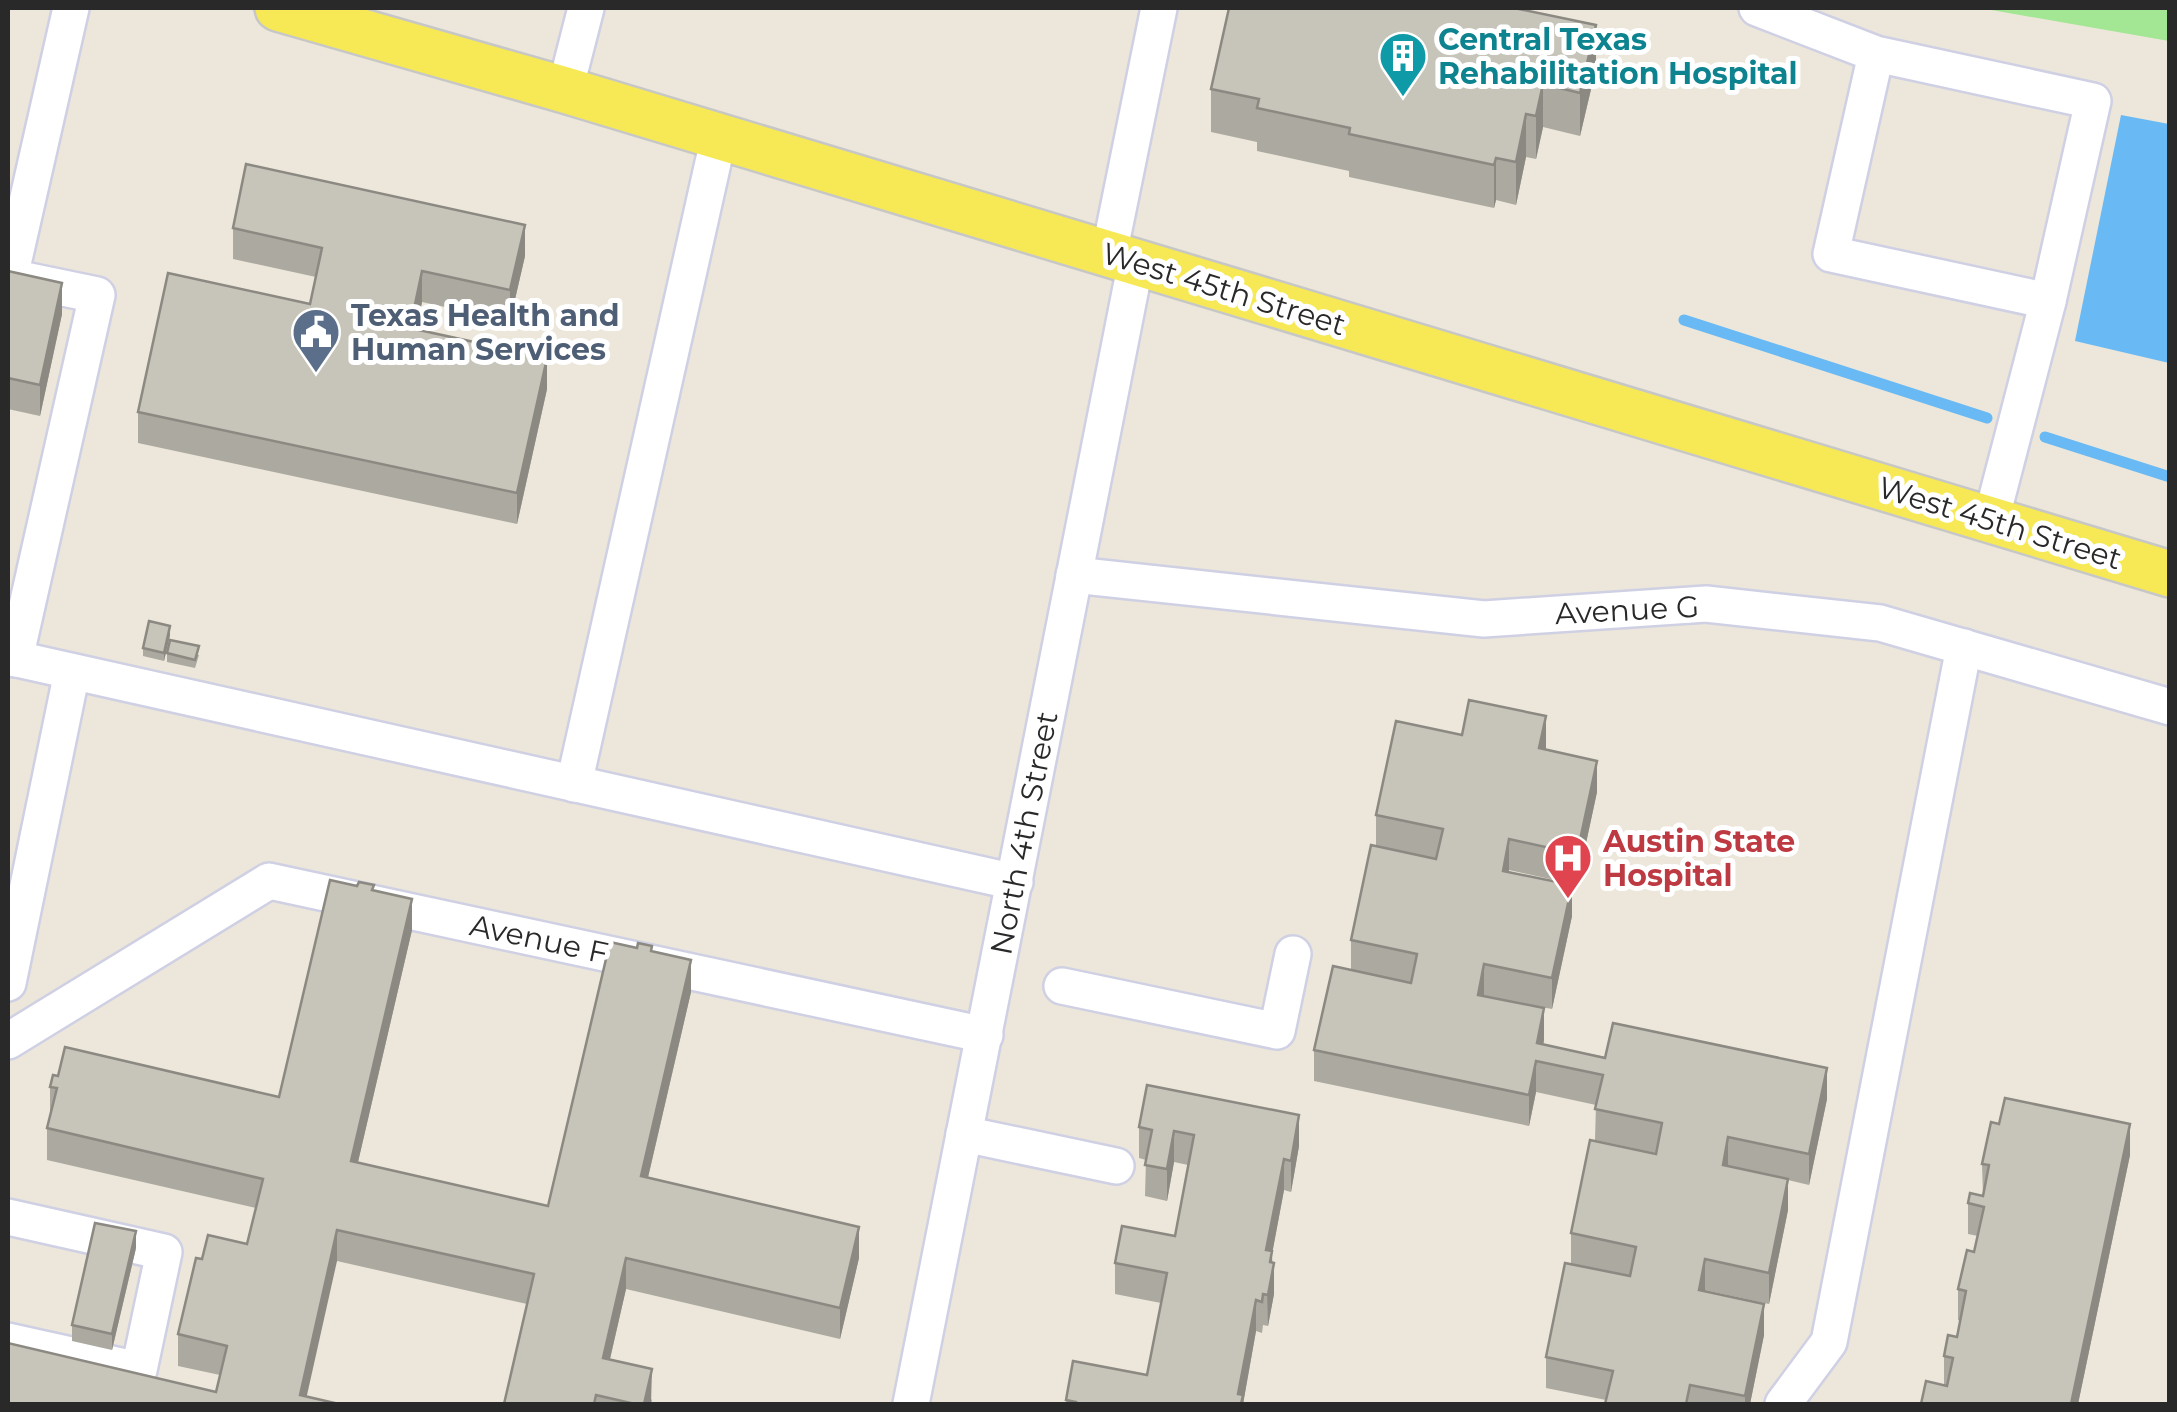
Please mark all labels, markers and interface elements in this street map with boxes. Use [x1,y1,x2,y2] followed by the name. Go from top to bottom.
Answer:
[1438,21,1798,92] place label: Central Texas Rehabilitation Hospital
[1377,30,1429,98] building icon: Central Texas Rehabilitation Hospital
[1098,234,1350,344] street label: West 45th Street
[351,297,620,368] place label: Texas Health and Human Services
[290,306,342,374] public building icon: Texas Health and Human Services
[1874,468,2126,578] street label: West 45th Street
[1554,588,1700,632] street label: Avenue G
[982,708,1066,958] street label: North 4th Street
[1602,823,1795,894] place label: Austin State Hospital
[1542,832,1594,900] hospital icon: Austin State Hospital
[467,906,611,972] street label: Avenue F

